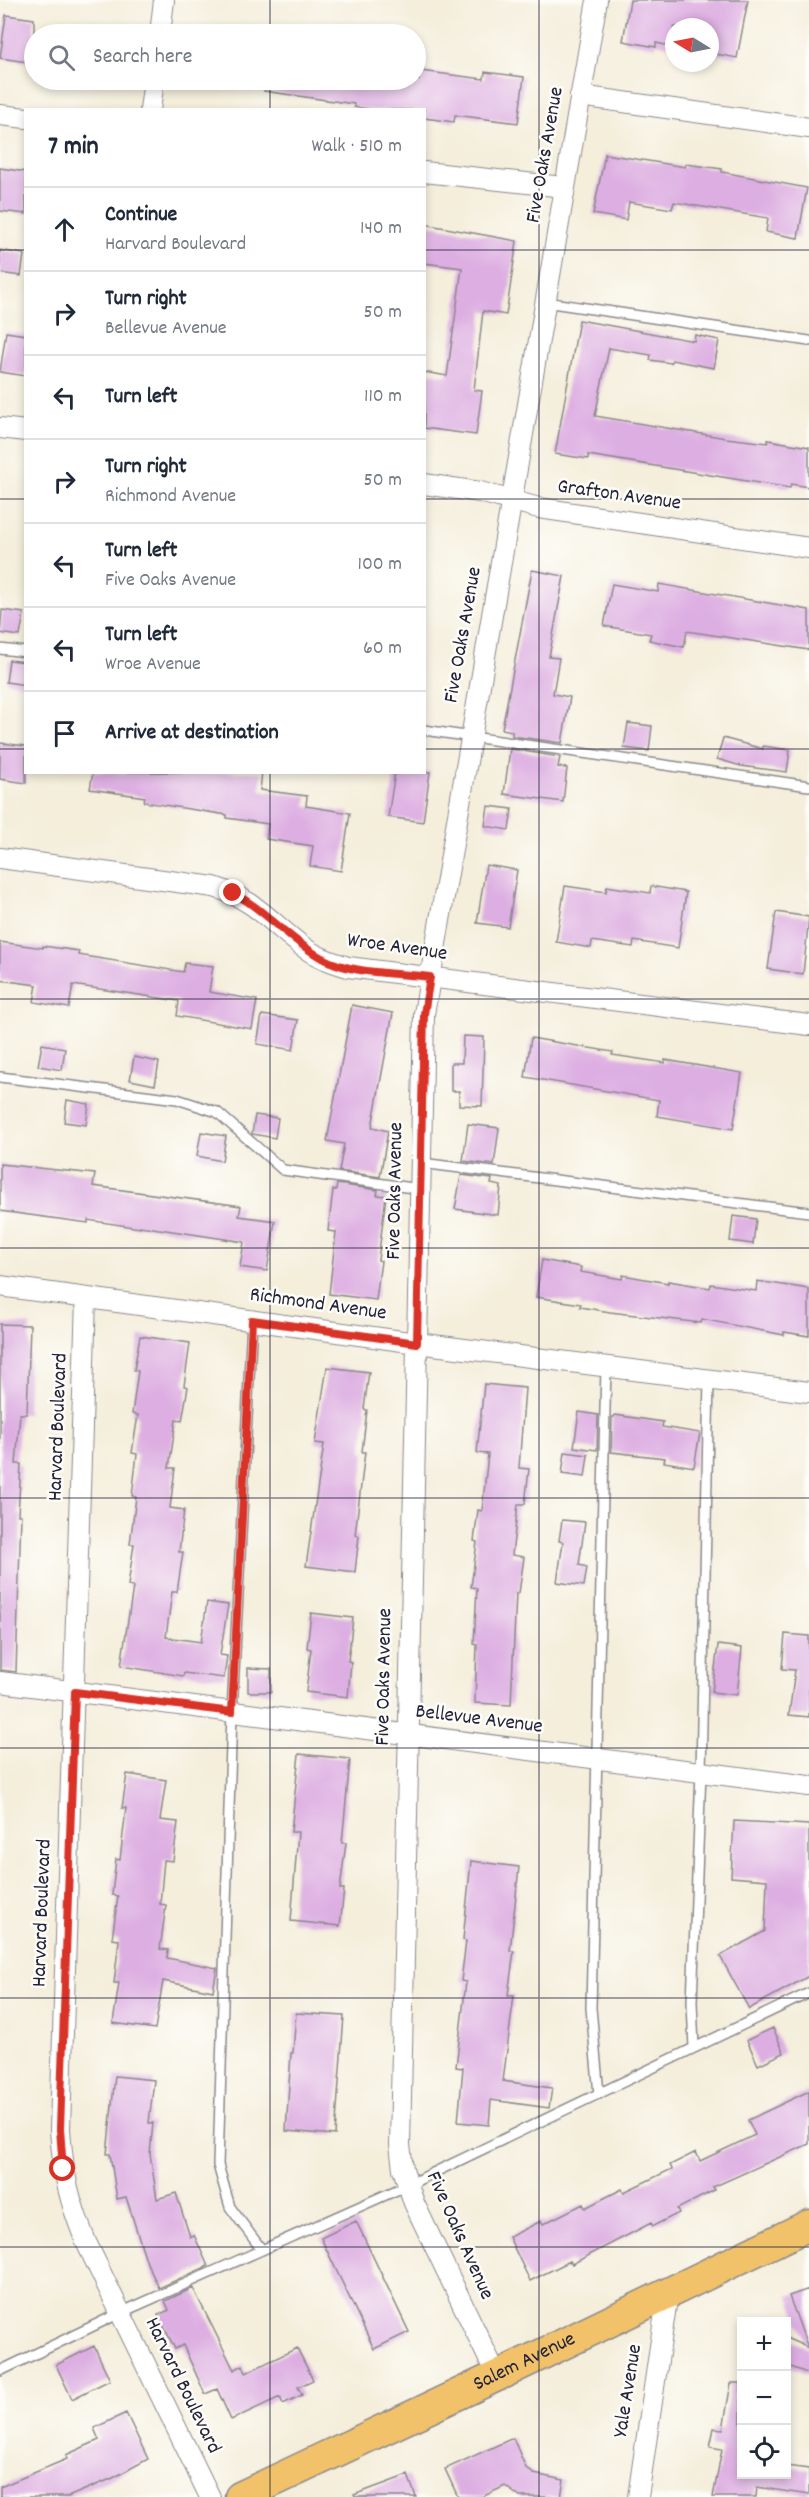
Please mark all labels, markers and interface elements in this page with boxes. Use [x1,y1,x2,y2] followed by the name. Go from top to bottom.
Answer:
[665,18,719,72] north arrow
[24,24,426,90] search box
[45,41,78,74] icon: search
[93,42,192,73] text: Search here
[519,85,573,225] street label: Five Oaks Avenue
[48,129,99,166] text: 7 min
[312,133,402,161] text: Walk · 510 m
[105,200,177,231] text: Continue
[48,213,81,246] icon: ahead
[360,215,402,243] text: 140 m
[105,231,246,259] text: Harvard Boulevard
[105,284,187,315] text: Turn right
[48,297,81,330] icon: right
[364,299,402,327] text: 50 m
[105,315,227,343] text: Bellevue Avenue
[48,381,81,414] icon: left
[105,382,177,413] text: Turn left
[364,383,402,411] text: 110 m
[105,452,187,483] text: Turn right
[48,465,81,498] icon: right
[364,467,402,495] text: 50 m
[555,472,683,520] street label: Grafton Avenue
[105,483,236,511] text: Richmond Avenue
[105,536,177,567] text: Turn left
[48,549,81,582] icon: left
[358,551,402,579] text: 100 m
[437,565,491,705] street label: Five Oaks Avenue
[105,567,236,595] text: Five Oaks Avenue
[105,620,177,651] text: Turn left
[48,633,81,666] icon: left
[363,635,402,663] text: 60 m
[105,651,201,679] text: Wroe Avenue
[48,717,81,750] icon: arrive
[105,718,279,749] text: Arrive at destination
[219,879,245,905] route end
[345,926,449,970] street label: Wroe Avenue
[380,1122,412,1260] street label: Five Oaks Avenue
[248,1281,388,1329] street label: Richmond Avenue
[41,1352,77,1502] street label: Harvard Boulevard
[369,1608,401,1746] street label: Five Oaks Avenue
[414,1697,544,1743] street label: Bellevue Avenue
[25,1838,61,1988] street label: Harvard Boulevard
[49,2155,75,2181] route start
[417,2167,501,2305] street label: Five Oaks Avenue
[136,2313,228,2459] street label: Harvard Boulevard
[737,2317,791,2479] map controls
[737,2317,791,2371] button: +
[469,2325,581,2400] street label: Salem Avenue
[607,2342,651,2440] street label: Yale Avenue
[737,2371,791,2425] button: −
[737,2425,791,2479] button: locate

